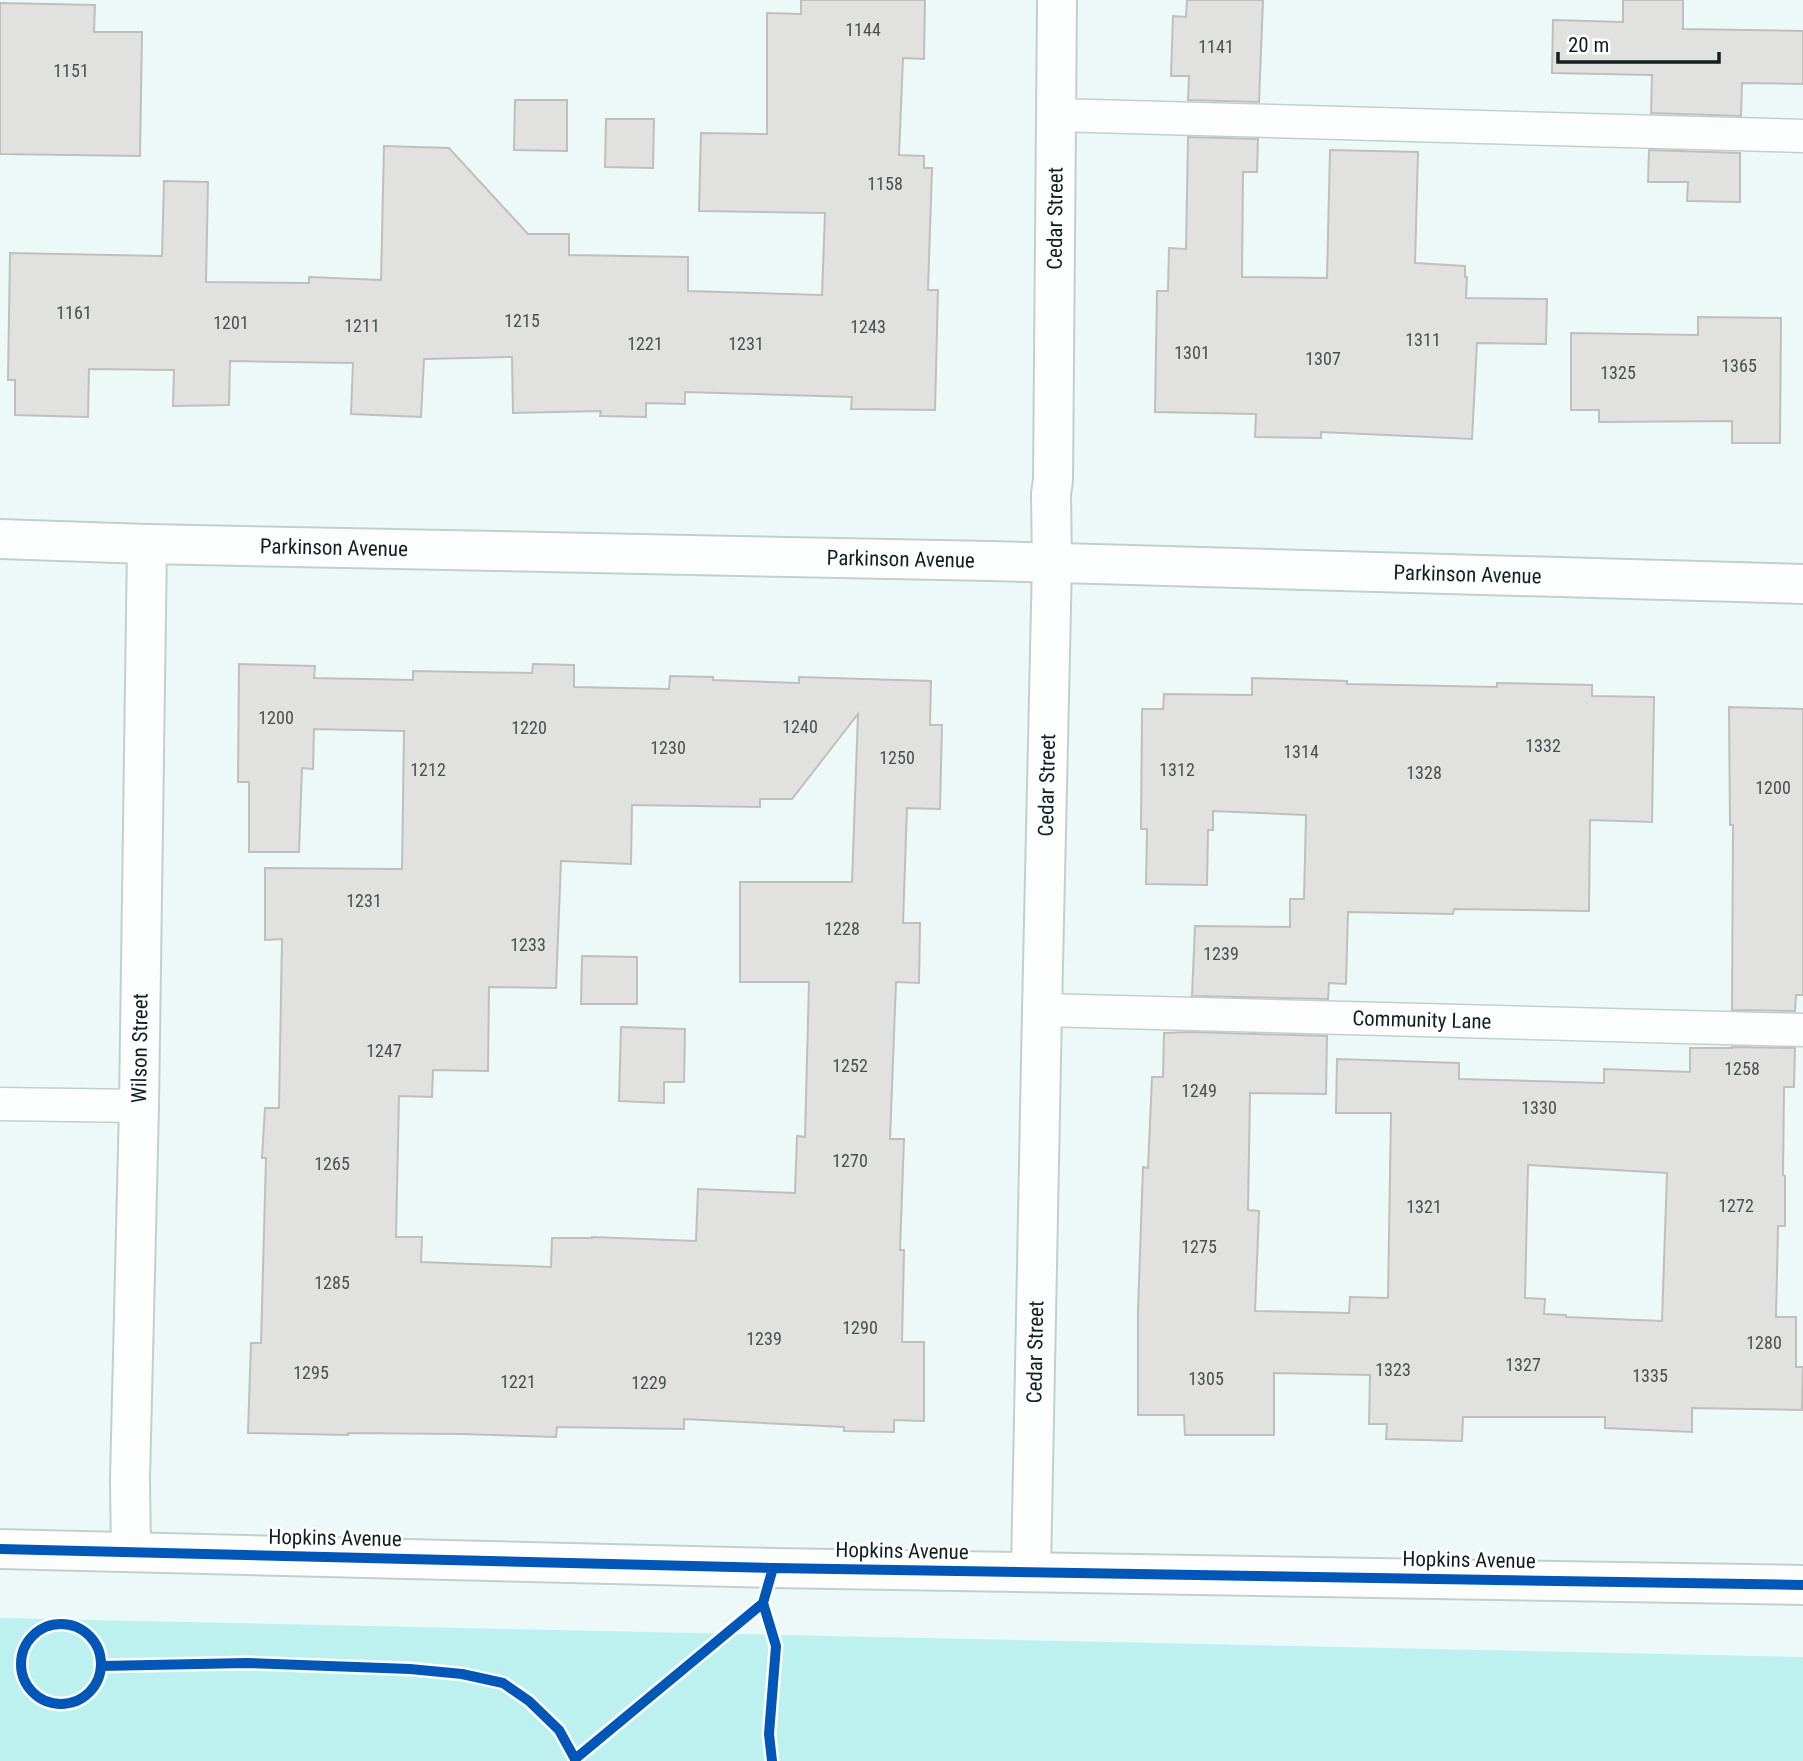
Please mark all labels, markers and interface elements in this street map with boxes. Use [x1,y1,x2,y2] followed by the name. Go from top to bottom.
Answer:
[845,19,881,40] house number: 1144
[1558,21,1719,65] scale bar
[1568,33,1609,57] text: 20 m
[1198,36,1234,57] house number: 1141
[53,60,89,81] house number: 1151
[1043,167,1068,270] street label: Cedar Street
[867,173,903,194] house number: 1158
[56,302,92,323] house number: 1161
[504,310,540,331] house number: 1215
[213,312,249,333] house number: 1201
[344,315,380,336] house number: 1211
[850,316,886,337] house number: 1243
[1405,329,1441,350] house number: 1311
[627,333,663,354] house number: 1221
[728,333,764,354] house number: 1231
[1174,342,1210,363] house number: 1301
[1305,348,1341,369] house number: 1307
[1721,355,1757,376] house number: 1365
[1600,362,1636,383] house number: 1325
[260,534,408,561] street label: Parkinson Avenue
[826,546,975,573] street label: Parkinson Avenue
[1393,560,1542,589] street label: Parkinson Avenue
[258,707,294,728] house number: 1200
[782,716,818,737] house number: 1240
[511,717,547,738] house number: 1220
[1034,734,1060,837] street label: Cedar Street
[1525,735,1561,756] house number: 1332
[650,737,686,758] house number: 1230
[1283,741,1319,762] house number: 1314
[879,747,915,768] house number: 1250
[410,759,446,780] house number: 1212
[1159,759,1195,780] house number: 1312
[1406,762,1442,783] house number: 1328
[1755,777,1791,798] house number: 1200
[346,890,382,911] house number: 1231
[824,918,860,939] house number: 1228
[510,934,546,955] house number: 1233
[1203,943,1239,964] house number: 1239
[127,993,153,1103] street label: Wilson Street
[1352,1006,1492,1034] street label: Community Lane
[366,1040,402,1061] house number: 1247
[832,1055,868,1076] house number: 1252
[1724,1058,1760,1079] house number: 1258
[1181,1080,1217,1101] house number: 1249
[1521,1097,1557,1118] house number: 1330
[832,1150,868,1171] house number: 1270
[314,1153,350,1174] house number: 1265
[1718,1195,1754,1216] house number: 1272
[1406,1196,1442,1217] house number: 1321
[1181,1236,1217,1257] house number: 1275
[314,1272,350,1293] house number: 1285
[1022,1300,1048,1404] street label: Cedar Street
[842,1317,878,1338] house number: 1290
[746,1328,782,1349] house number: 1239
[1746,1332,1782,1353] house number: 1280
[1505,1354,1541,1375] house number: 1327
[1375,1359,1411,1380] house number: 1323
[293,1362,329,1383] house number: 1295
[1632,1365,1668,1386] house number: 1335
[1188,1368,1224,1389] house number: 1305
[500,1371,536,1392] house number: 1221
[631,1372,667,1393] house number: 1229
[268,1525,402,1551] street label: Hopkins Avenue
[835,1538,969,1564] street label: Hopkins Avenue
[1402,1547,1536,1573] street label: Hopkins Avenue

